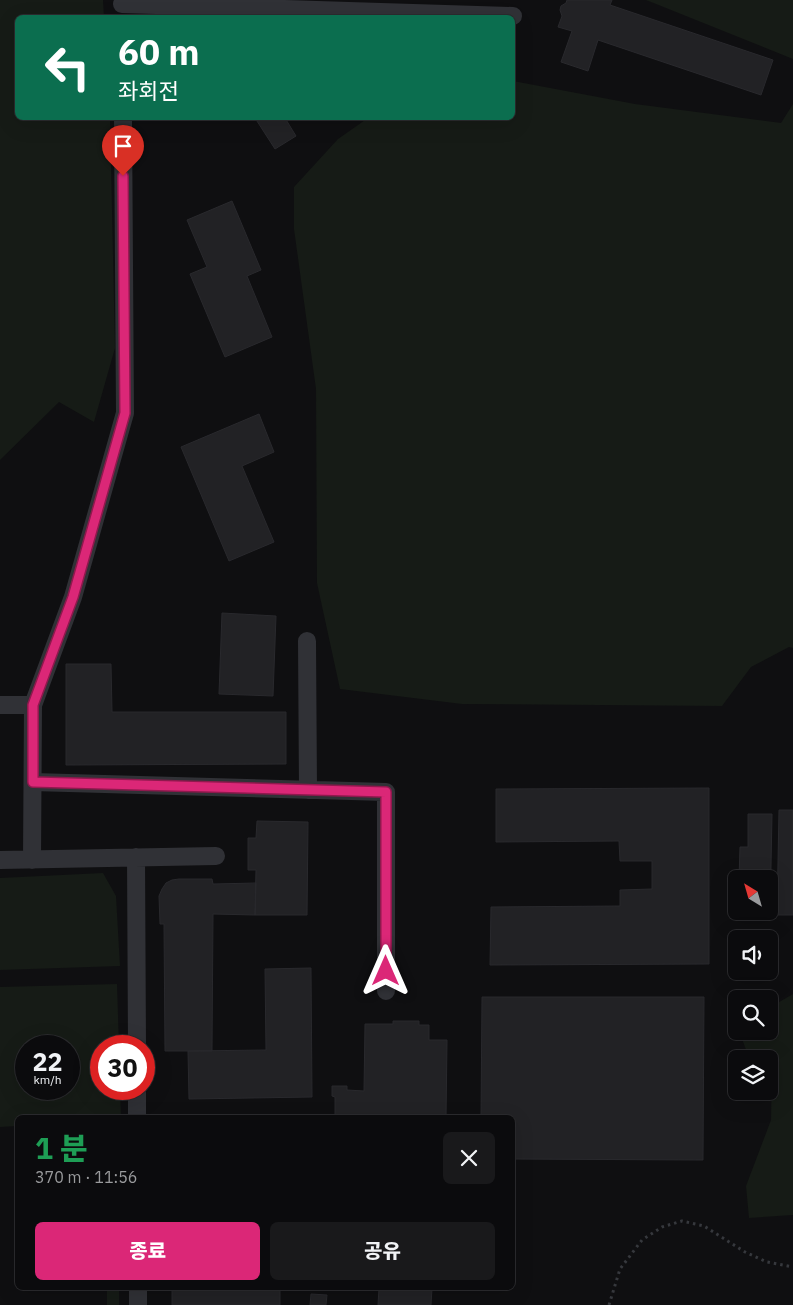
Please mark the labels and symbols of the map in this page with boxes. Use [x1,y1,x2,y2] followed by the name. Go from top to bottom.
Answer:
[102,125,144,176] pin
[728,870,778,920] north arrow
[359,944,411,996] position arrow
[90,1035,155,1100] speed limit sign: 30

